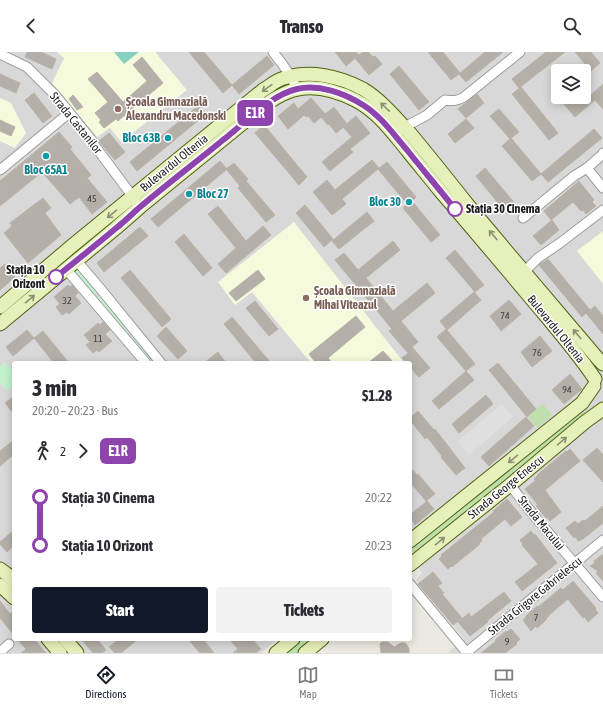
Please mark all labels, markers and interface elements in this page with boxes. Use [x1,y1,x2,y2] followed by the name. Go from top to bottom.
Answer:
[20,15,42,37] icon: back
[561,15,583,37] icon: search
[280,16,323,37] text: Transo
[551,64,591,104] map controls
[551,64,591,104] button: layers
[262,84,273,92] one-way arrow
[47,89,105,157] street label: Strada Castanilor
[125,95,226,123] place label: Școala Gimnazială Alexandru Macedonski
[232,100,278,126] line badge: E1R
[380,102,390,112] one-way arrow
[113,104,123,114] marker: Școala Gimnazială Alexandru Macedonski
[245,105,265,121] text: E1R
[123,131,160,145] place label: Bloc 63B
[137,131,211,195] street label: Bulevardul Oltenia
[163,133,173,143] marker: Bloc 63B
[41,151,51,161] marker: Bloc 65A1
[24,163,68,177] place label: Bloc 65A1
[197,187,229,201] place label: Bloc 27
[184,189,194,199] marker: Bloc 27
[87,193,97,204] house number: 45
[369,195,401,209] place label: Bloc 30
[404,197,414,207] marker: Bloc 30
[447,201,463,217] marker: Stația 30 Cinema
[466,202,541,216] place label: Stația 30 Cinema
[107,209,117,218] one-way arrow
[489,230,498,241] one-way arrow
[6,263,46,291] place label: Stația 10 Orizont
[48,269,64,285] marker: Stația 10 Orizont
[314,284,396,312] place label: Școala Gimnazială Mihai Viteazul
[524,292,588,366] street label: Bulevardul Oltenia
[301,293,311,303] marker: Școala Gimnazială Mihai Viteazul
[25,295,35,304] one-way arrow
[62,295,72,306] house number: 32
[500,310,510,321] house number: 74
[573,329,582,340] one-way arrow
[93,333,103,344] house number: 11
[532,347,542,358] house number: 76
[32,375,77,401] text: 3 min
[562,384,572,395] house number: 94
[362,387,392,404] text: $1.28
[32,403,118,418] text: 20:20 – 20:23 · Bus
[557,436,568,445] one-way arrow
[32,440,54,462] icon: walk
[72,440,94,462] icon: forward
[108,443,128,459] text: E1R
[60,444,66,459] text: 2
[465,452,547,522] street label: Strada George Enescu
[508,454,519,463] one-way arrow
[62,489,155,506] text: Stația 30 Cinema
[365,490,392,505] text: 20:22
[515,493,567,553] street label: Strada Macului
[435,536,446,545] one-way arrow
[62,537,153,554] text: Stația 10 Orizont
[365,538,392,553] text: 20:23
[485,554,585,638] street label: Strada Grigore Gabrielescu
[32,587,208,633] button: Start
[216,587,392,633] button: Tickets
[534,612,539,623] house number: 7
[505,636,510,647] house number: 9
[85,664,126,700] tab: Directions
[297,664,319,700] tab: Map
[490,664,518,700] tab: Tickets

